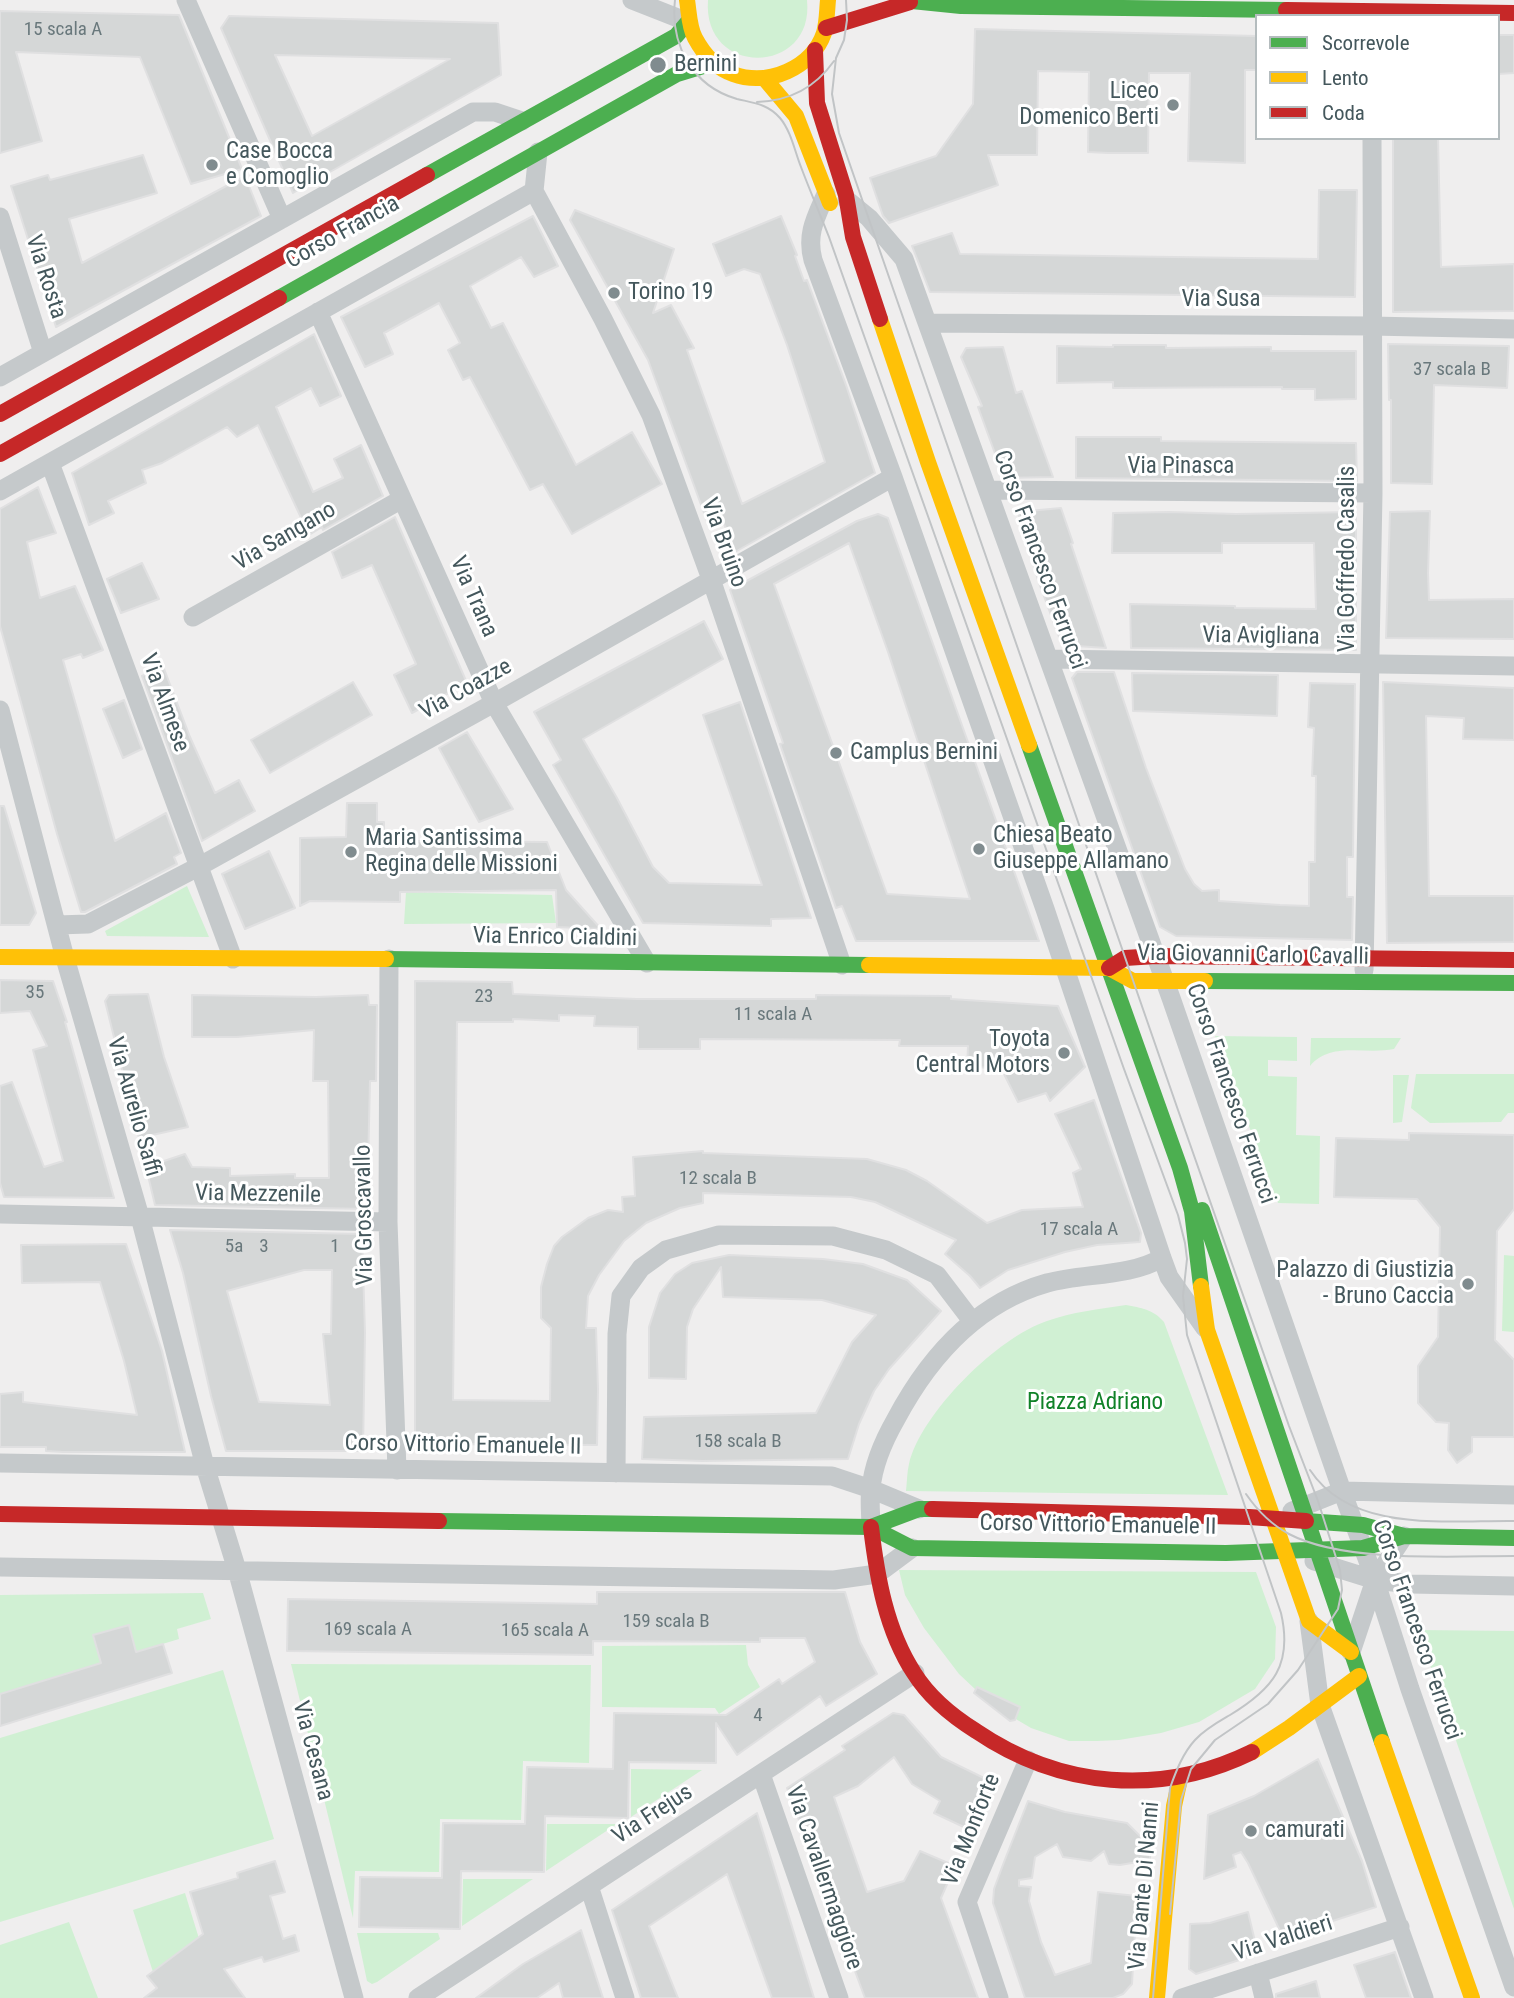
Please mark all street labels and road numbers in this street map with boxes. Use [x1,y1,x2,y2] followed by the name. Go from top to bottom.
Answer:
[282,191,404,275] street label: Corso Francia
[19,232,71,322] street label: Via Rosta
[1181,286,1261,314] street label: Via Susa
[987,447,1091,673] street label: Corso Francesco Ferrucci
[1128,453,1234,481] street label: Via Pinasca
[1334,466,1362,652] street label: Via Goffredo Casalis
[694,495,752,591] street label: Via Bruino
[229,497,341,577] street label: Via Sangano
[443,552,503,642] street label: Via Trana
[1202,622,1320,652] street label: Via Avigliana
[134,650,194,756] street label: Via Almese
[415,653,517,727] street label: Via Coazze
[473,923,637,953] street label: Via Enrico Cialdini
[1137,940,1369,972] street label: Via Giovanni Carlo Cavalli
[1179,980,1281,1208] street label: Corso Francesco Ferrucci
[100,1034,166,1180] street label: Via Aurelio Saffi
[350,1144,380,1286] street label: Via Groscavallo
[195,1180,321,1210] street label: Via Mezzenile
[344,1430,582,1462] street label: Corso Vittorio Emanuele II
[979,1510,1217,1542] street label: Corso Vittorio Emanuele II
[1365,1516,1467,1744] street label: Corso Francesco Ferrucci
[285,1698,339,1804] street label: Via Cesana
[937,1770,1007,1890] street label: Via Monforte
[608,1779,698,1851] street label: Via Frejus
[779,1782,867,1974] street label: Via Cavallermaggiore
[1124,1801,1166,1971] street label: Via Dante Di Nanni
[1230,1910,1336,1968] street label: Via Valdieri

